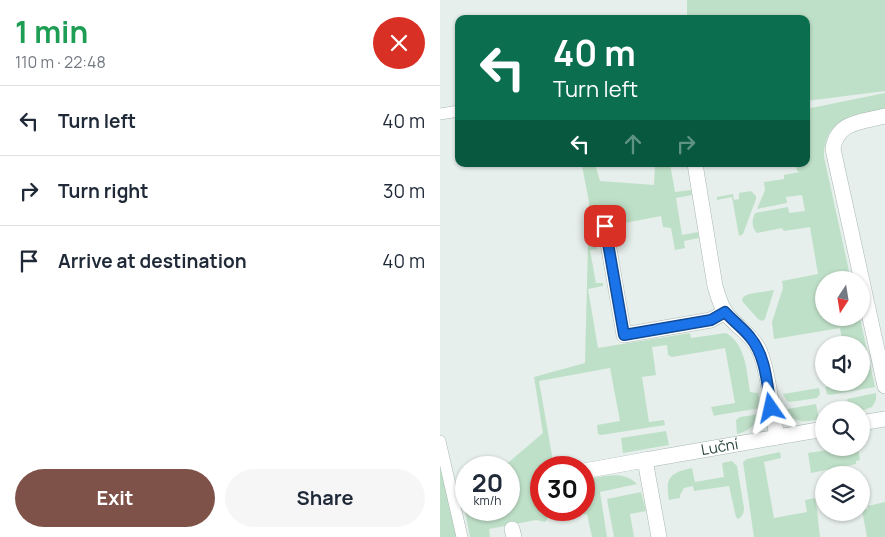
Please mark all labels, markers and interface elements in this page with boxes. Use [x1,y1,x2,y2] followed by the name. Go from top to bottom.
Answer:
[15,11,88,52] text: 1 min
[373,17,425,69] button: close
[553,29,636,77] text: 40 m
[470,35,535,100] icon: left
[15,51,106,73] text: 110 m · 22:48
[553,74,638,104] text: Turn left
[15,107,43,135] icon: left
[58,108,136,134] text: Turn left
[382,108,425,134] text: 40 m
[566,130,594,158] icon: left
[619,130,647,158] icon: ahead
[672,130,700,158] icon: right
[15,177,43,205] icon: right
[58,178,148,204] text: Turn right
[383,178,425,204] text: 30 m
[584,205,626,247] pin
[591,212,619,240] icon: arrive
[15,247,43,275] icon: arrive
[58,248,247,274] text: Arrive at destination
[382,248,425,274] text: 40 m
[815,271,870,326] north arrow
[815,271,870,521] map controls
[815,336,870,391] button: sound
[744,381,796,433] position arrow
[815,401,870,456] button: search
[699,433,740,460] street label: Luční
[530,456,595,521] speed limit sign: 30
[472,465,503,500] text: 20
[815,466,870,521] button: layers
[15,469,215,527] button: Exit
[225,469,425,527] button: Share
[474,492,501,509] text: km/h

